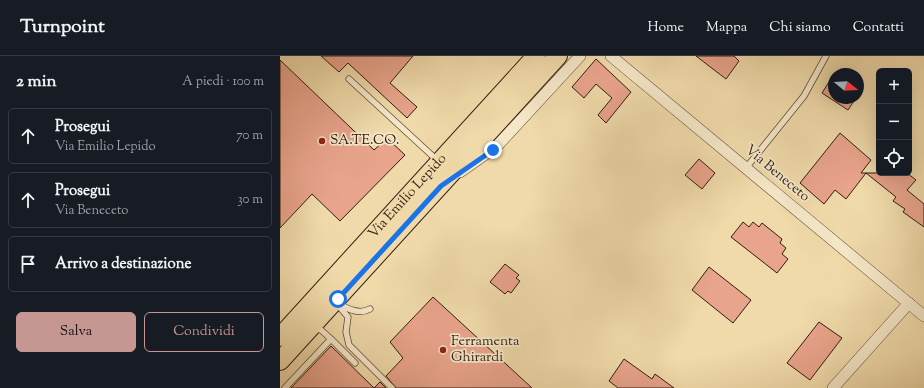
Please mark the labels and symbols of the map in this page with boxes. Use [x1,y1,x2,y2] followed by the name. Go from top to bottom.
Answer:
[828,68,864,104] north arrow
[330,131,399,151] place label: SA.TE.CO.
[317,136,327,146] marker: SA.TE.CO.
[484,141,502,159] route end
[740,141,814,207] street label: Via Beneceto
[364,150,452,243] street label: Via Emilio Lepido
[329,290,347,308] route start
[451,332,520,368] place label: Ferramenta Ghirardi
[438,345,448,355] marker: Ferramenta Ghirardi

